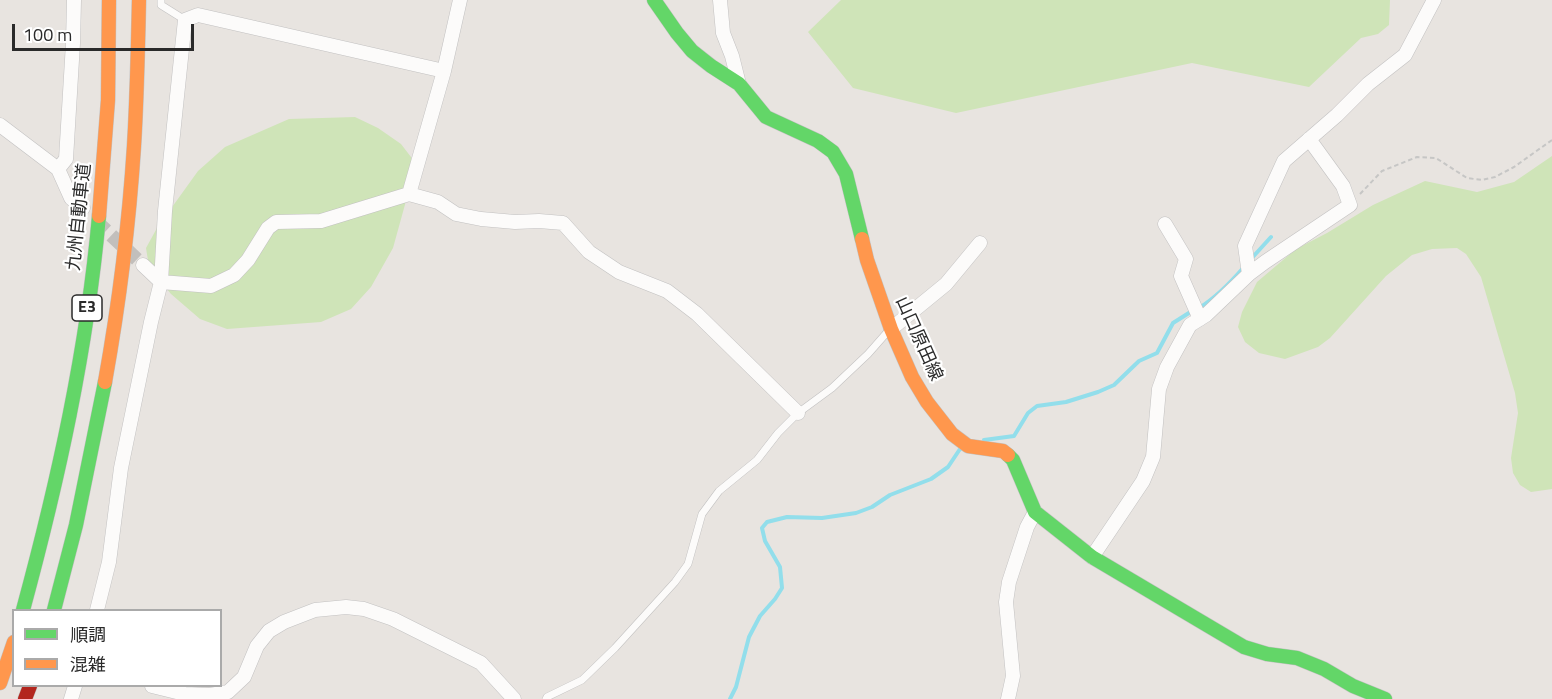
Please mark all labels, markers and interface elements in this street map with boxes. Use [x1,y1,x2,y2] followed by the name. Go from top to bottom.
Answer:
[15,12,196,50] scale bar
[23,21,72,48] text: 100 m
[64,162,96,272] street label: 九州自動車道
[890,293,946,385] street label: 山口原田線
[72,295,102,321] road number: E3
[12,609,222,687] legend
[70,621,106,648] text: 順調
[70,651,106,678] text: 混雑

